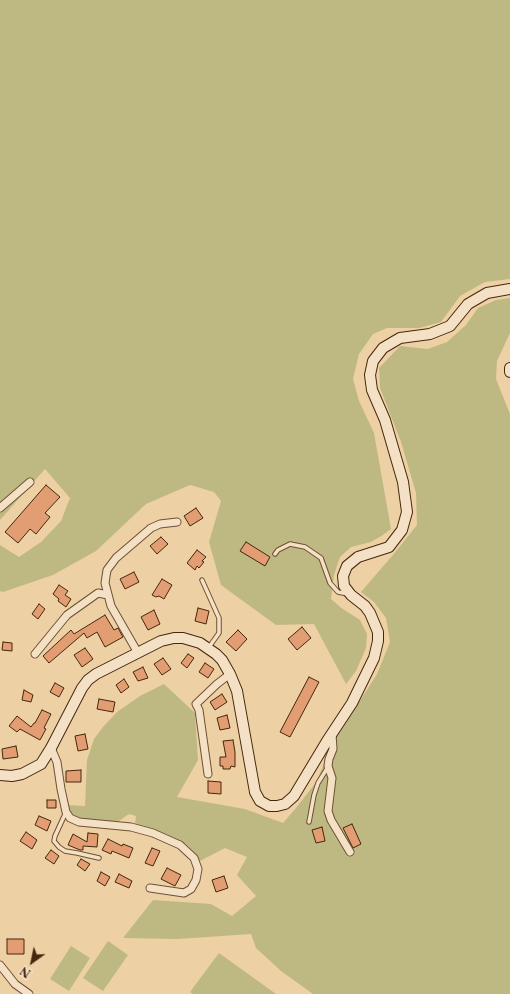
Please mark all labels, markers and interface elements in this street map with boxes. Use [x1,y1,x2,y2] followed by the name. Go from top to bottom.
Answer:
[12,942,52,982] north arrow
[18,964,33,981] text: N

